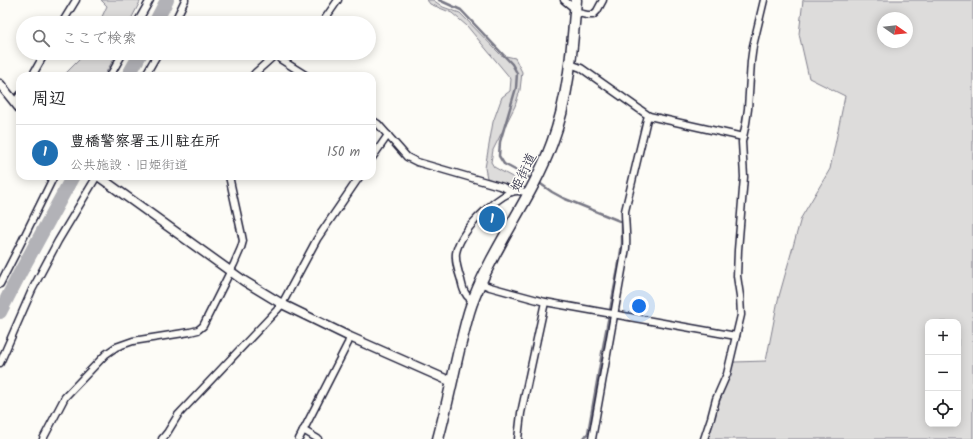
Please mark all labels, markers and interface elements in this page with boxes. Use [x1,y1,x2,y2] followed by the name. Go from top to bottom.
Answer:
[877,12,913,48] north arrow
[16,16,376,60] search box
[30,27,52,49] icon: search
[62,27,137,51] text: ここで検索
[32,86,66,113] text: 周辺
[70,130,220,154] text: 豊橋警察署玉川駐在所
[43,142,47,163] text: 1
[327,142,360,163] text: 150 m
[505,149,543,196] street label: 姫街道
[70,155,188,176] text: 公共施設 · 旧姫街道
[479,204,505,234] pin: 1
[629,296,649,316] your location
[925,319,961,427] map controls
[925,319,961,355] button: +
[925,355,961,391] button: −
[925,391,961,427] button: locate

